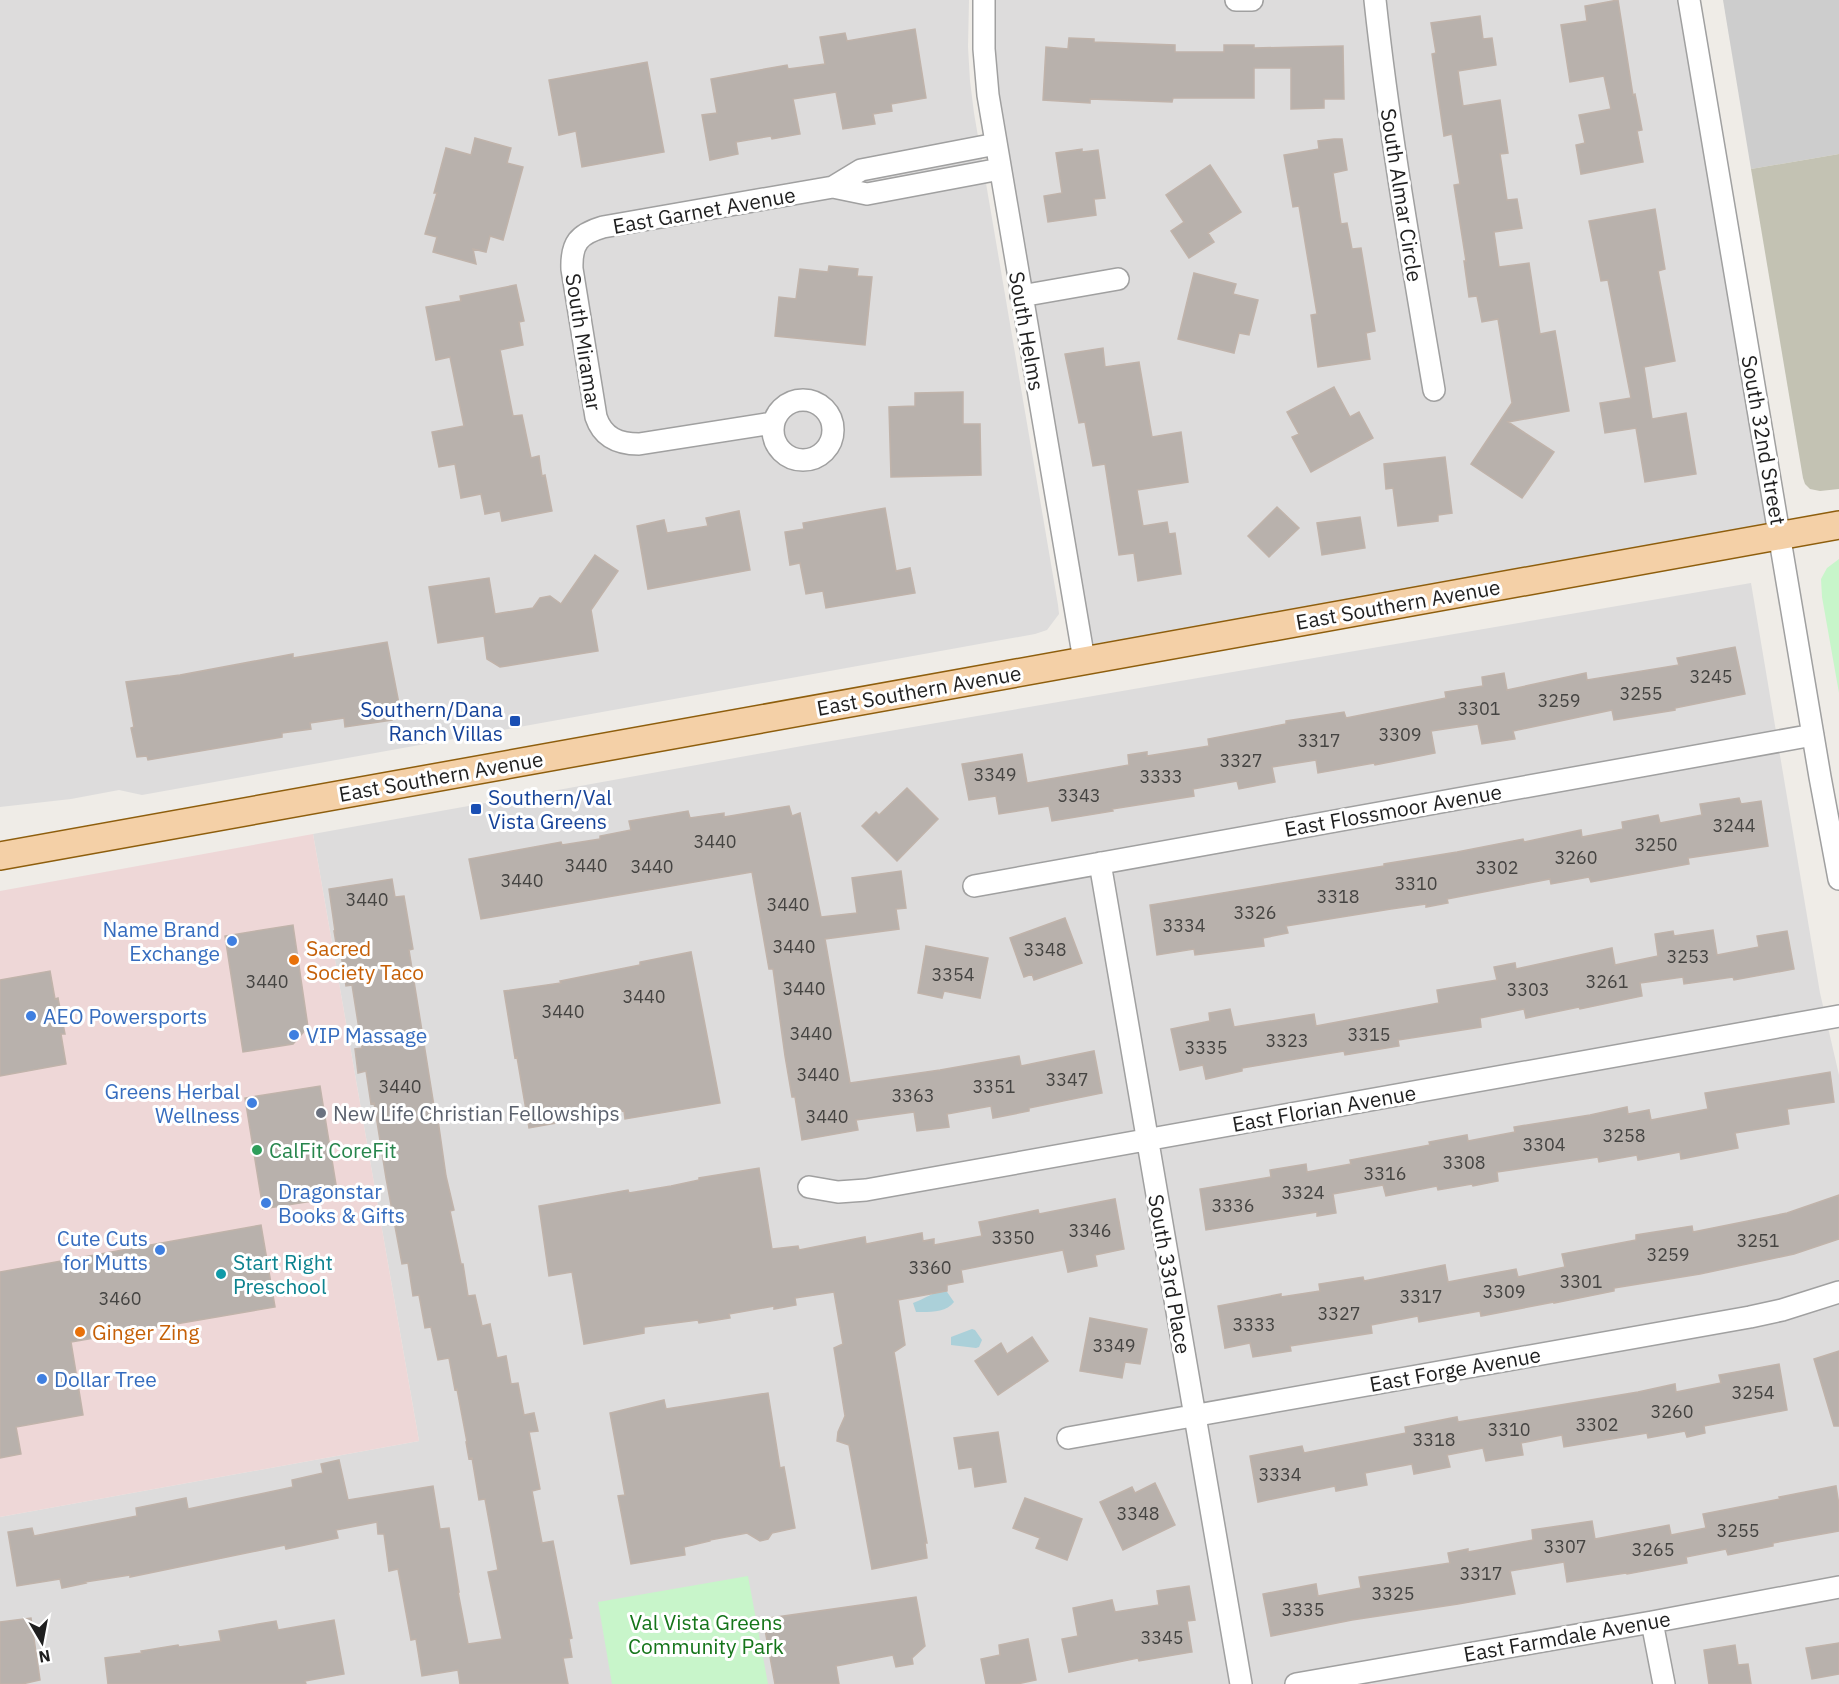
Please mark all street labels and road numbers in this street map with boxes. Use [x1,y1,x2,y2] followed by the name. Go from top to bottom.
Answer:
[1374,106,1430,284] street label: South Almar Circle
[610,180,798,240] street label: East Garnet Avenue
[1003,269,1051,393] street label: South Helms
[559,271,609,413] street label: South Miramar
[1735,353,1793,527] street label: South 32nd Street
[1293,572,1503,636] street label: East Southern Avenue
[814,658,1024,722] street label: East Southern Avenue
[336,744,546,808] street label: East Southern Avenue
[1282,777,1504,843] street label: East Flossmoor Avenue
[1230,1078,1418,1138] street label: East Florian Avenue
[1142,1192,1198,1356] street label: South 33rd Place
[1367,1340,1543,1398] street label: East Forge Avenue
[1461,1604,1673,1668] street label: East Farmdale Avenue

